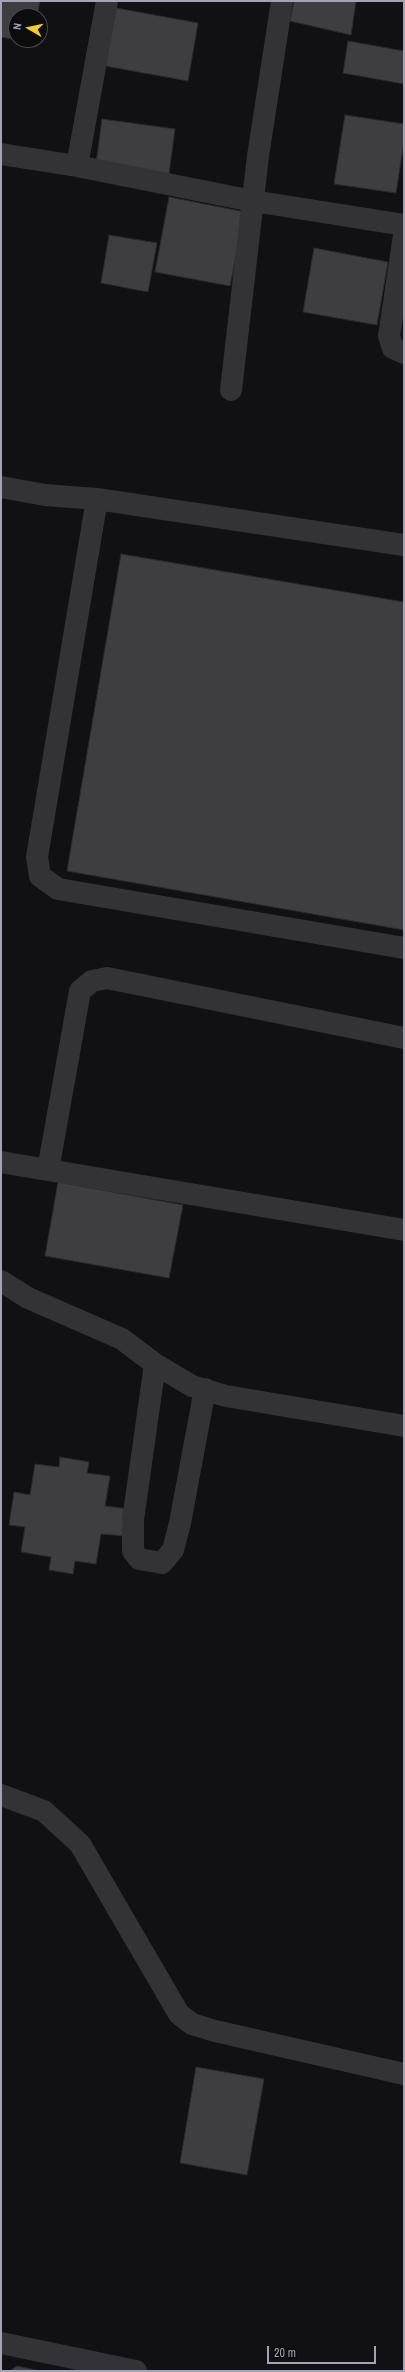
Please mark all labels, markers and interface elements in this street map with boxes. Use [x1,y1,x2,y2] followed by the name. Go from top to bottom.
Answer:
[8,8,48,48] north arrow
[10,22,25,31] text: N
[269,2338,378,2364] scale bar
[274,2345,296,2361] text: 20 m

